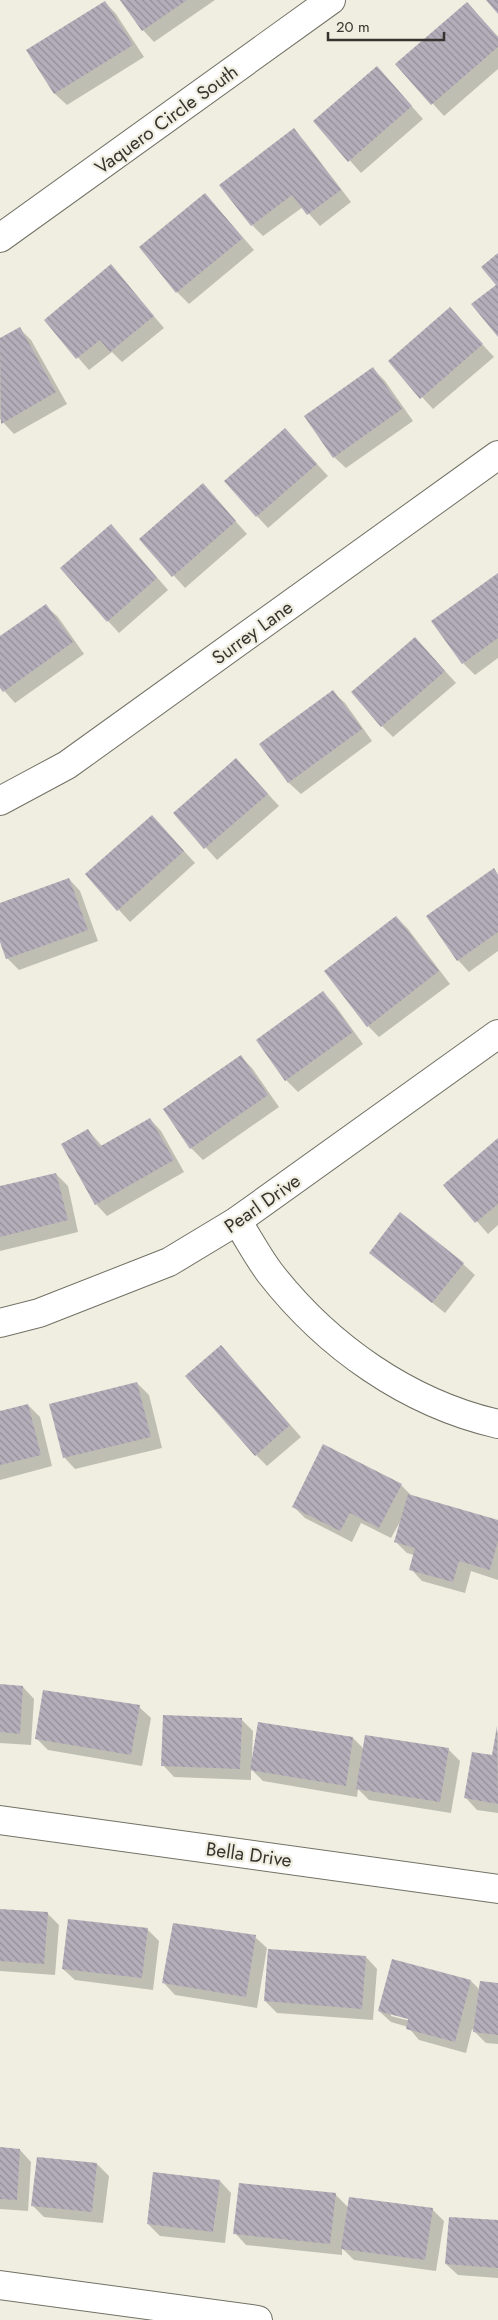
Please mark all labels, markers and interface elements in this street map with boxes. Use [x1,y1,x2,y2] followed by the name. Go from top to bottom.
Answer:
[328,10,444,42] scale bar
[336,16,370,38] text: 20 m
[89,58,243,181] street label: Vaquero Circle South
[206,594,298,671] street label: Surrey Lane
[219,1167,306,1240] street label: Pearl Drive
[204,1835,294,1874] street label: Bella Drive

